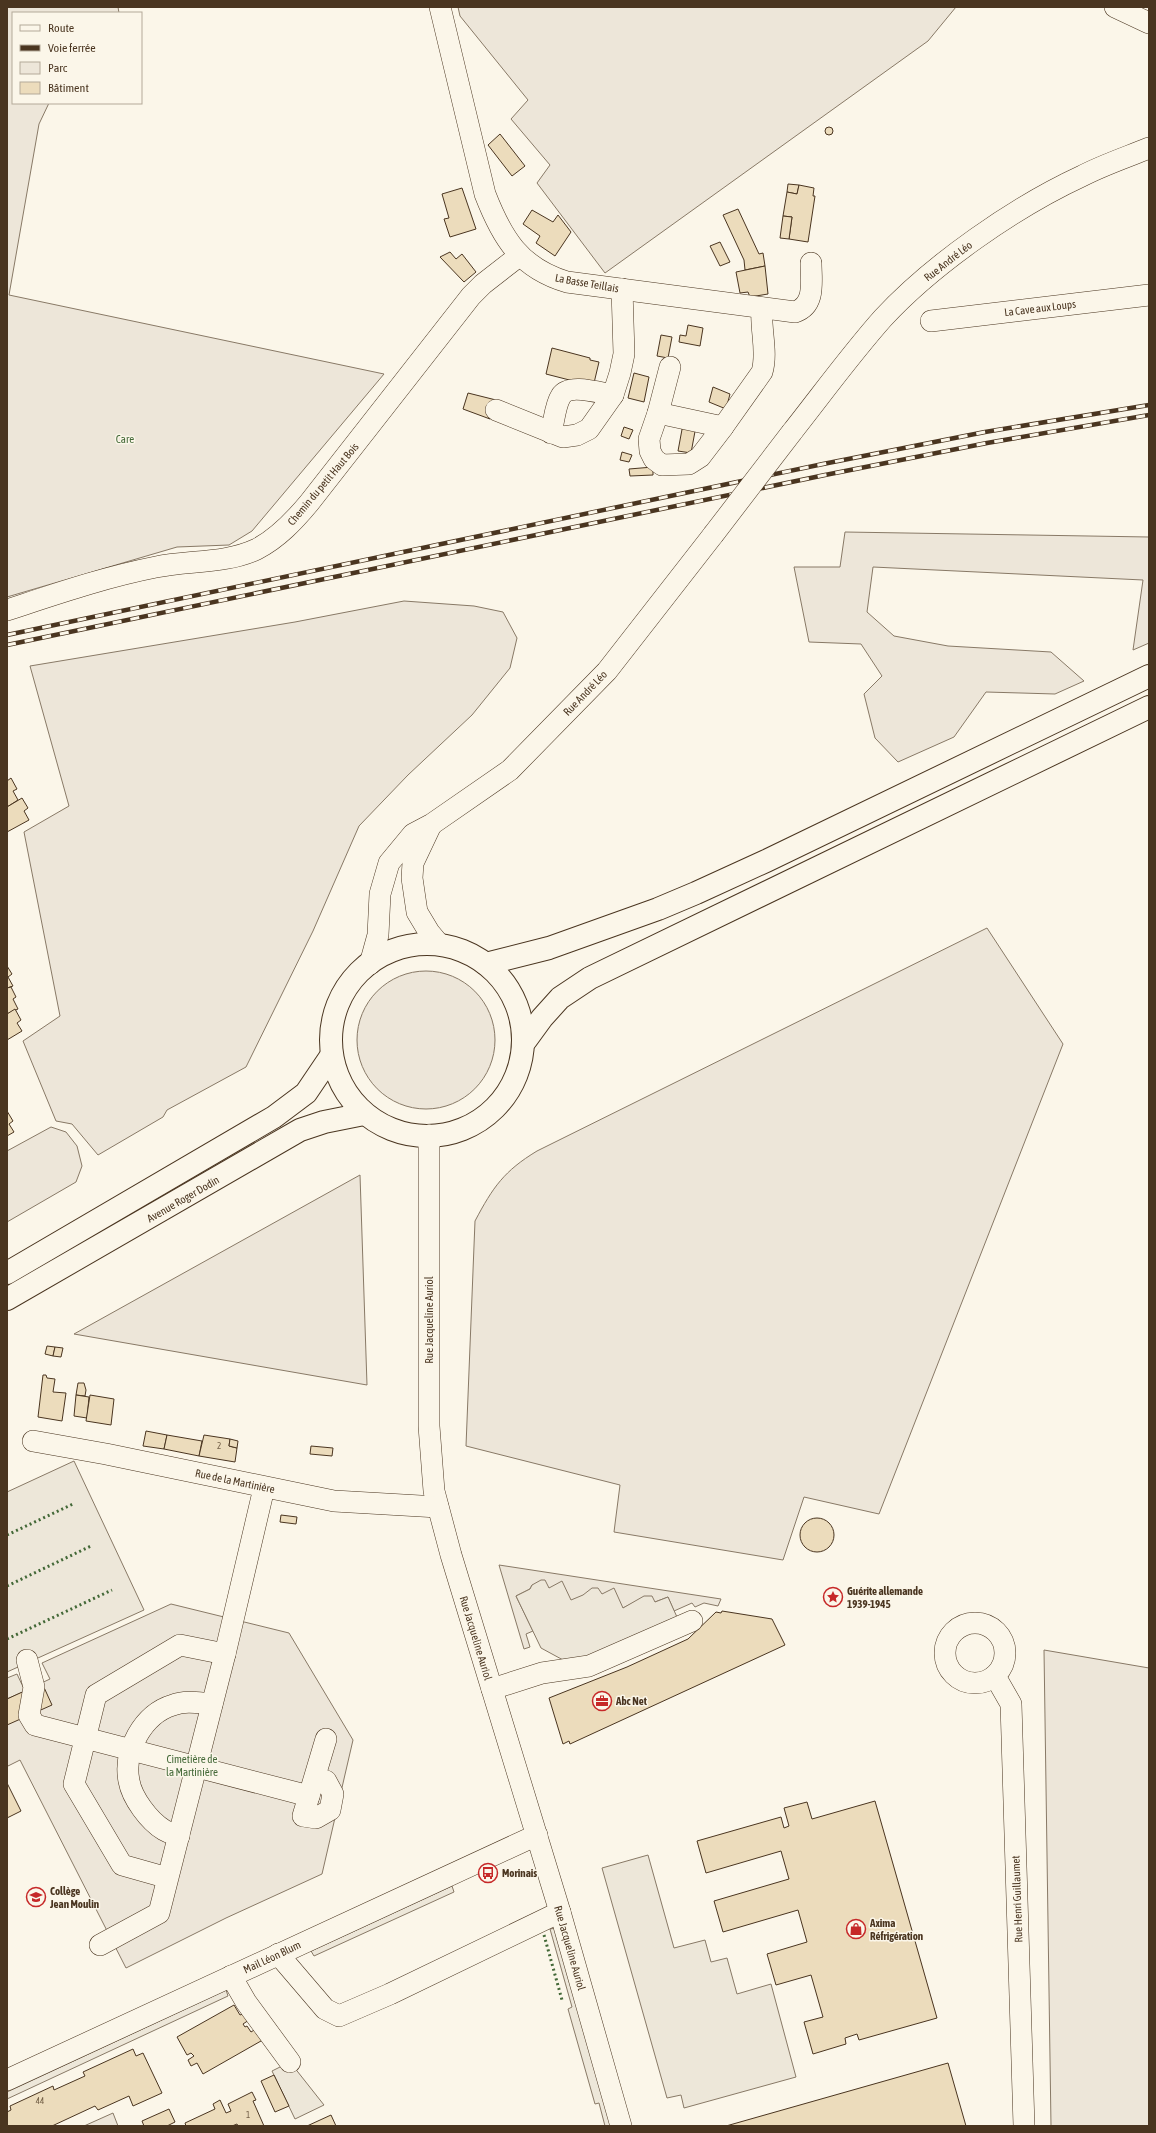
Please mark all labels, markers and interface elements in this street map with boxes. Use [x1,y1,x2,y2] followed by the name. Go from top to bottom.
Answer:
[12,12,142,104] legend
[48,21,74,35] text: Route
[48,41,96,55] text: Voie ferrée
[48,61,68,75] text: Parc
[48,81,89,95] text: Bâtiment
[922,239,974,283] street label: Rue André Léo
[554,271,620,295] street label: La Basse Teillais
[1003,298,1077,318] street label: La Cave aux Loups
[116,433,134,445] park label: Care
[285,440,361,527] street label: Chemin du petit Haut Bois
[561,668,609,718] street label: Rue André Léo
[145,1173,221,1225] street label: Avenue Roger Dodin
[423,1276,435,1364] street label: Rue Jacqueline Auriol
[217,1441,221,1451] house number: 2
[194,1467,276,1495] street label: Rue de la Martinière
[847,1585,923,1610] place label: Guérite allemande 1939-1945
[822,1586,844,1608] place icon: Guérite allemande 1939-1945
[457,1594,495,1682] street label: Rue Jacqueline Auriol
[591,1690,613,1712] office icon: Abc Net
[615,1695,648,1707] place label: Abc Net
[166,1753,218,1778] park label: Cimetière de la Martinière
[1009,1855,1025,1943] street label: Rue Henri Guillaumet
[477,1862,499,1884] bus stop icon: Morinais
[502,1867,537,1879] place label: Morinais
[49,1885,99,1910] place label: Collège Jean Moulin
[25,1886,47,1908] school or university icon: Collège Jean Moulin
[552,1904,588,1992] street label: Rue Jacqueline Auriol
[869,1917,923,1942] place label: Axima Réfrigération
[845,1918,867,1940] shop icon: Axima Réfrigération
[241,1938,303,1976] street label: Mail Léon Blum
[36,2096,44,2106] house number: 44
[246,2110,250,2120] house number: 1

